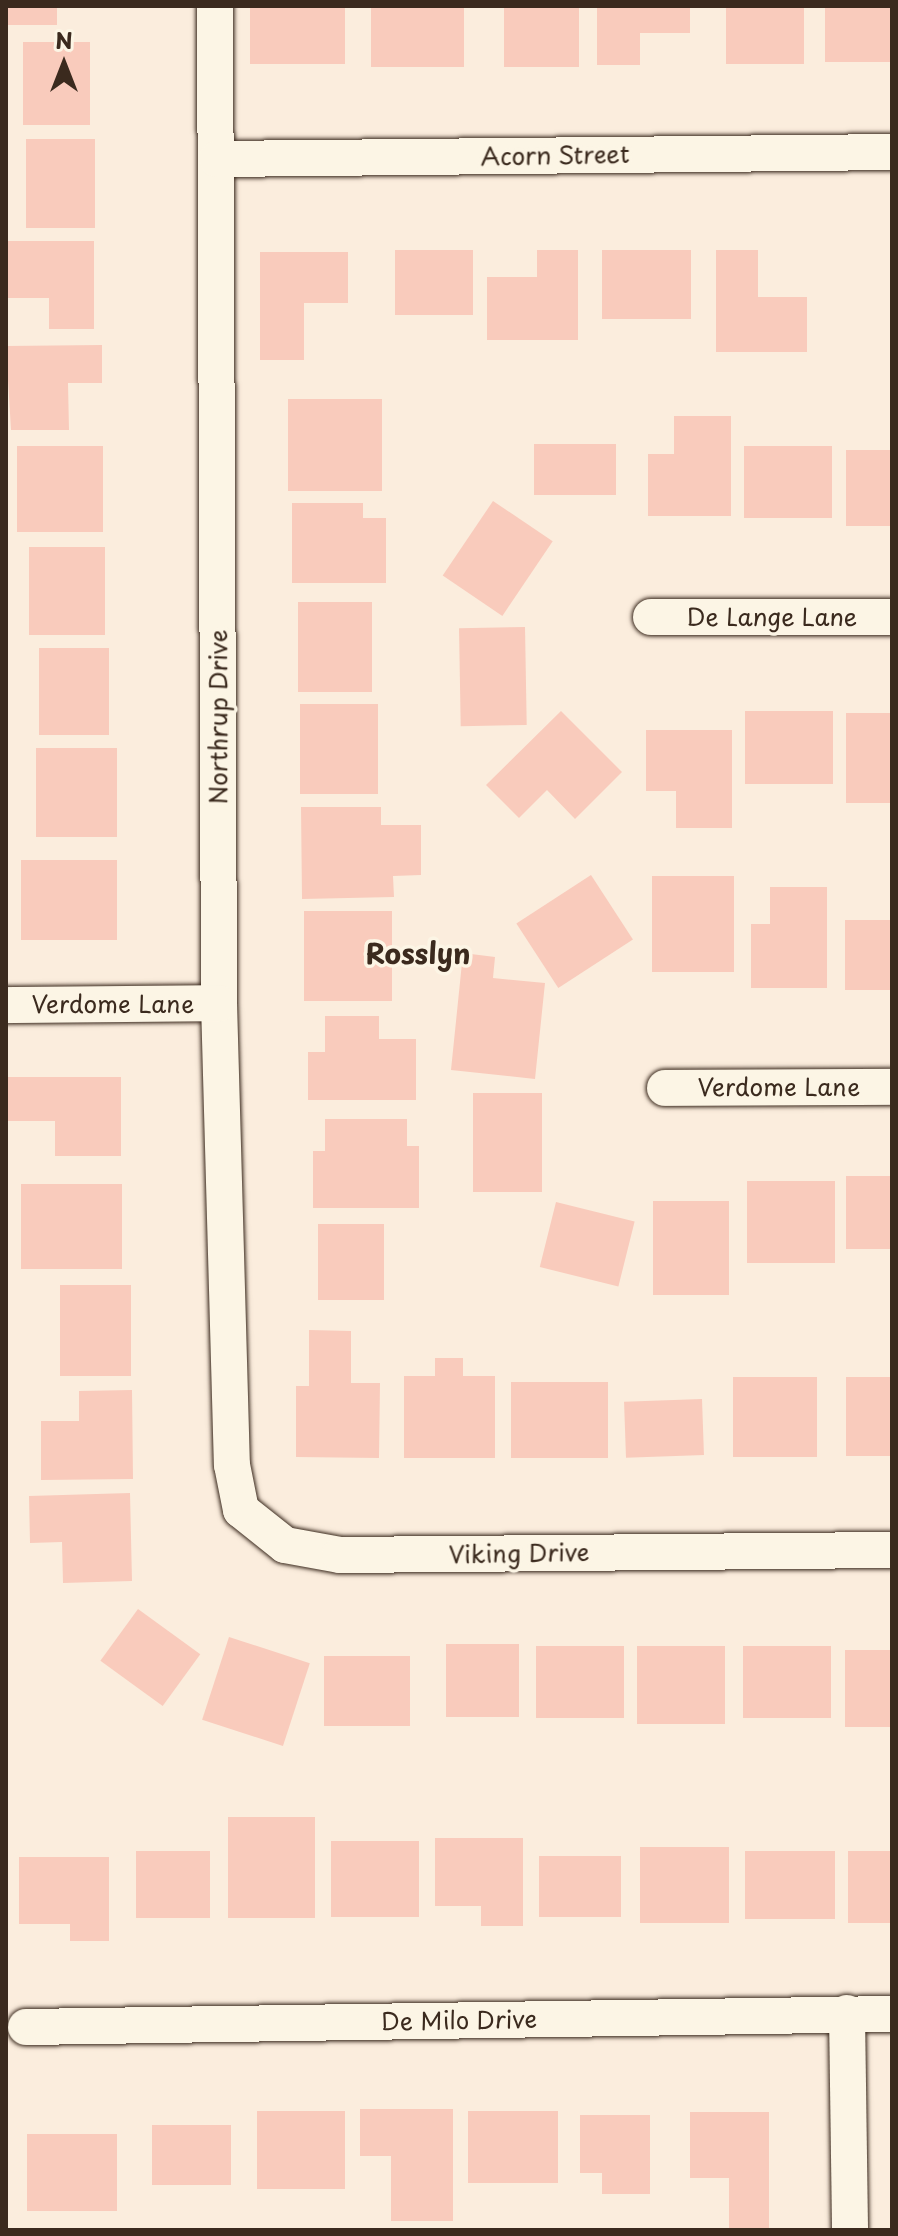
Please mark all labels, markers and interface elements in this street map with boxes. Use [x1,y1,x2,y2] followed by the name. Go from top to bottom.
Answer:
[55,23,73,56] text: N
[24,24,104,104] north arrow
[480,139,630,171] street label: Acorn Street
[686,603,858,631] street label: De Lange Lane
[204,629,232,805] street label: Northrup Drive
[365,936,471,970] district label: Rosslyn
[31,990,195,1018] street label: Verdome Lane
[697,1073,861,1101] street label: Verdome Lane
[448,1537,590,1569] street label: Viking Drive
[380,2004,538,2036] street label: De Milo Drive

